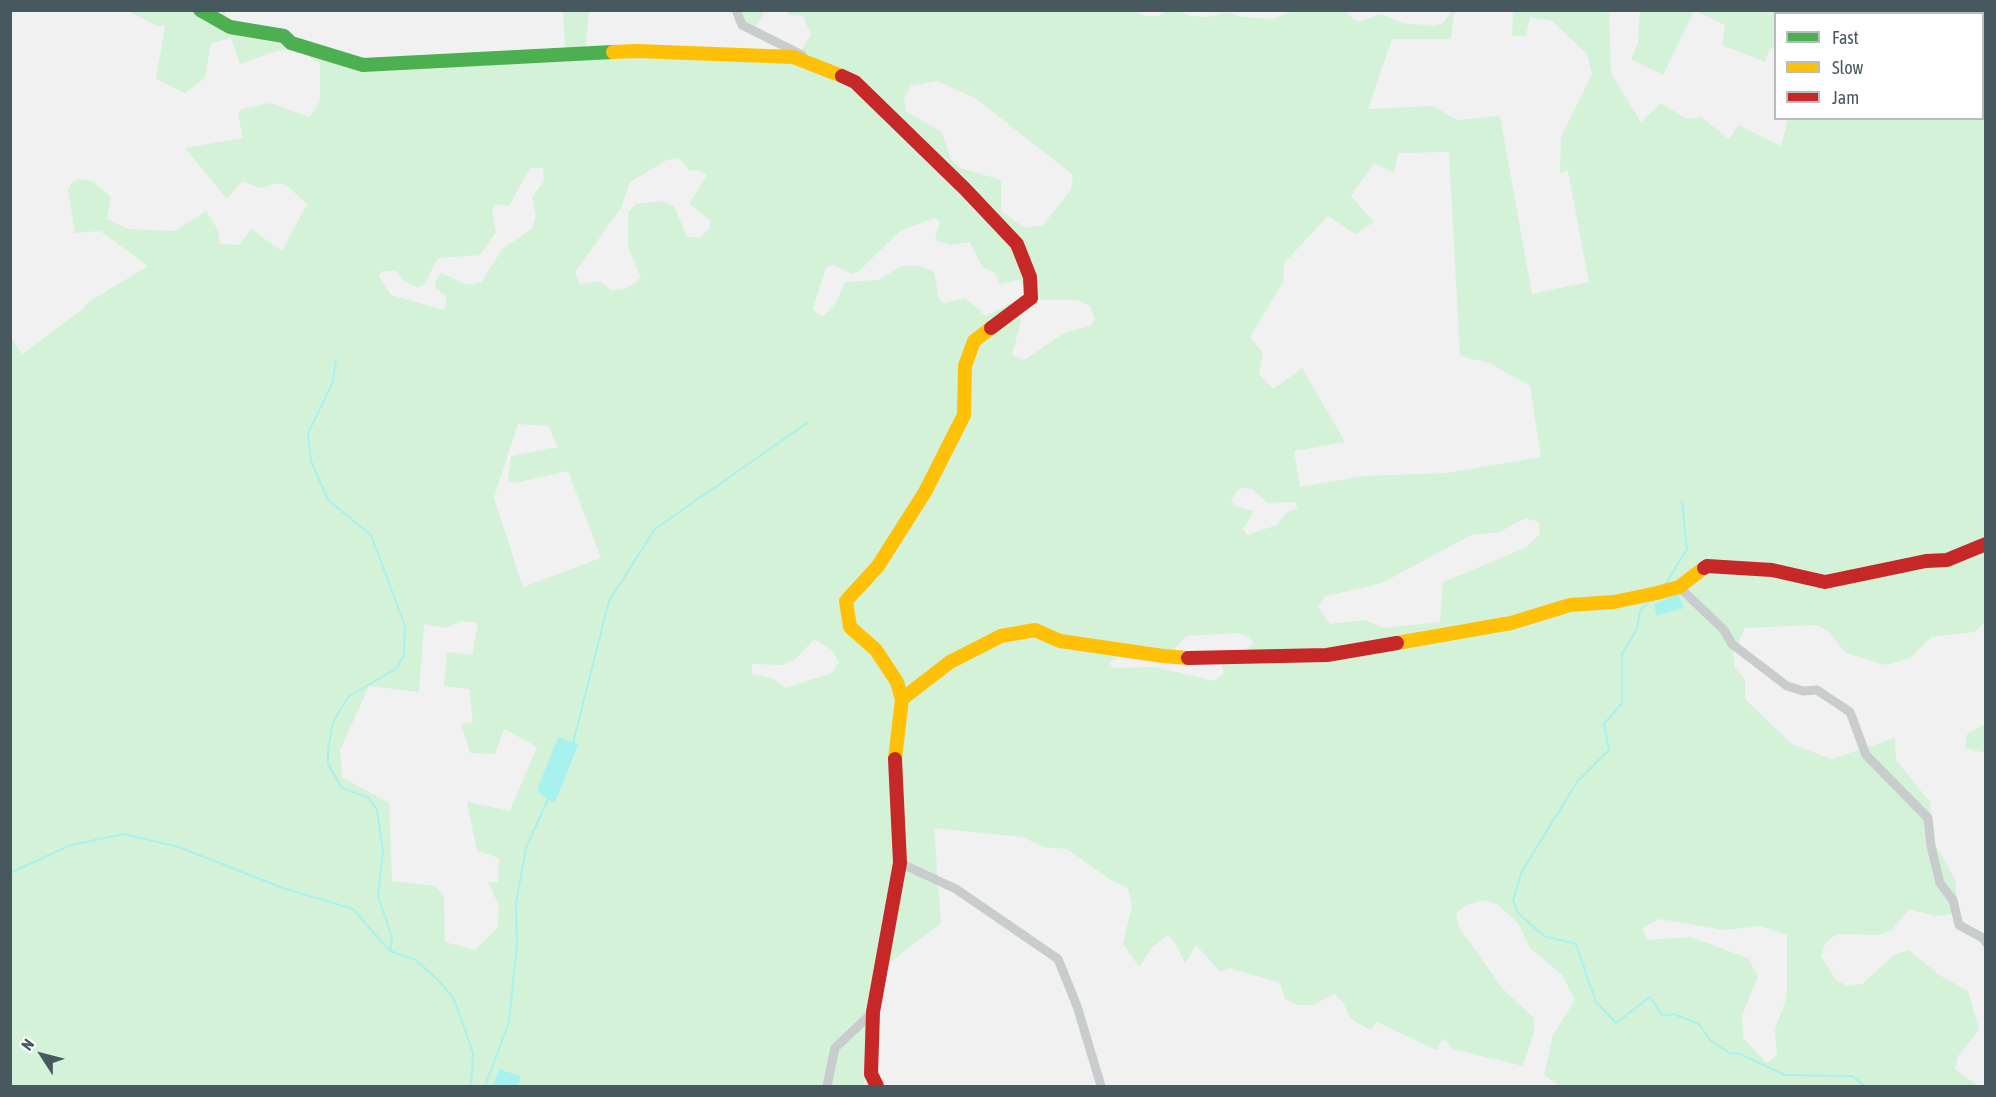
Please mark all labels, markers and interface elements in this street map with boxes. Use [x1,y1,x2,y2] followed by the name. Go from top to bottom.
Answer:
[1774,12,1984,120] legend
[1832,27,1859,48] text: Fast
[1832,57,1863,78] text: Slow
[1832,87,1859,108] text: Jam
[12,1025,72,1085] north arrow
[17,1035,37,1054] text: N

